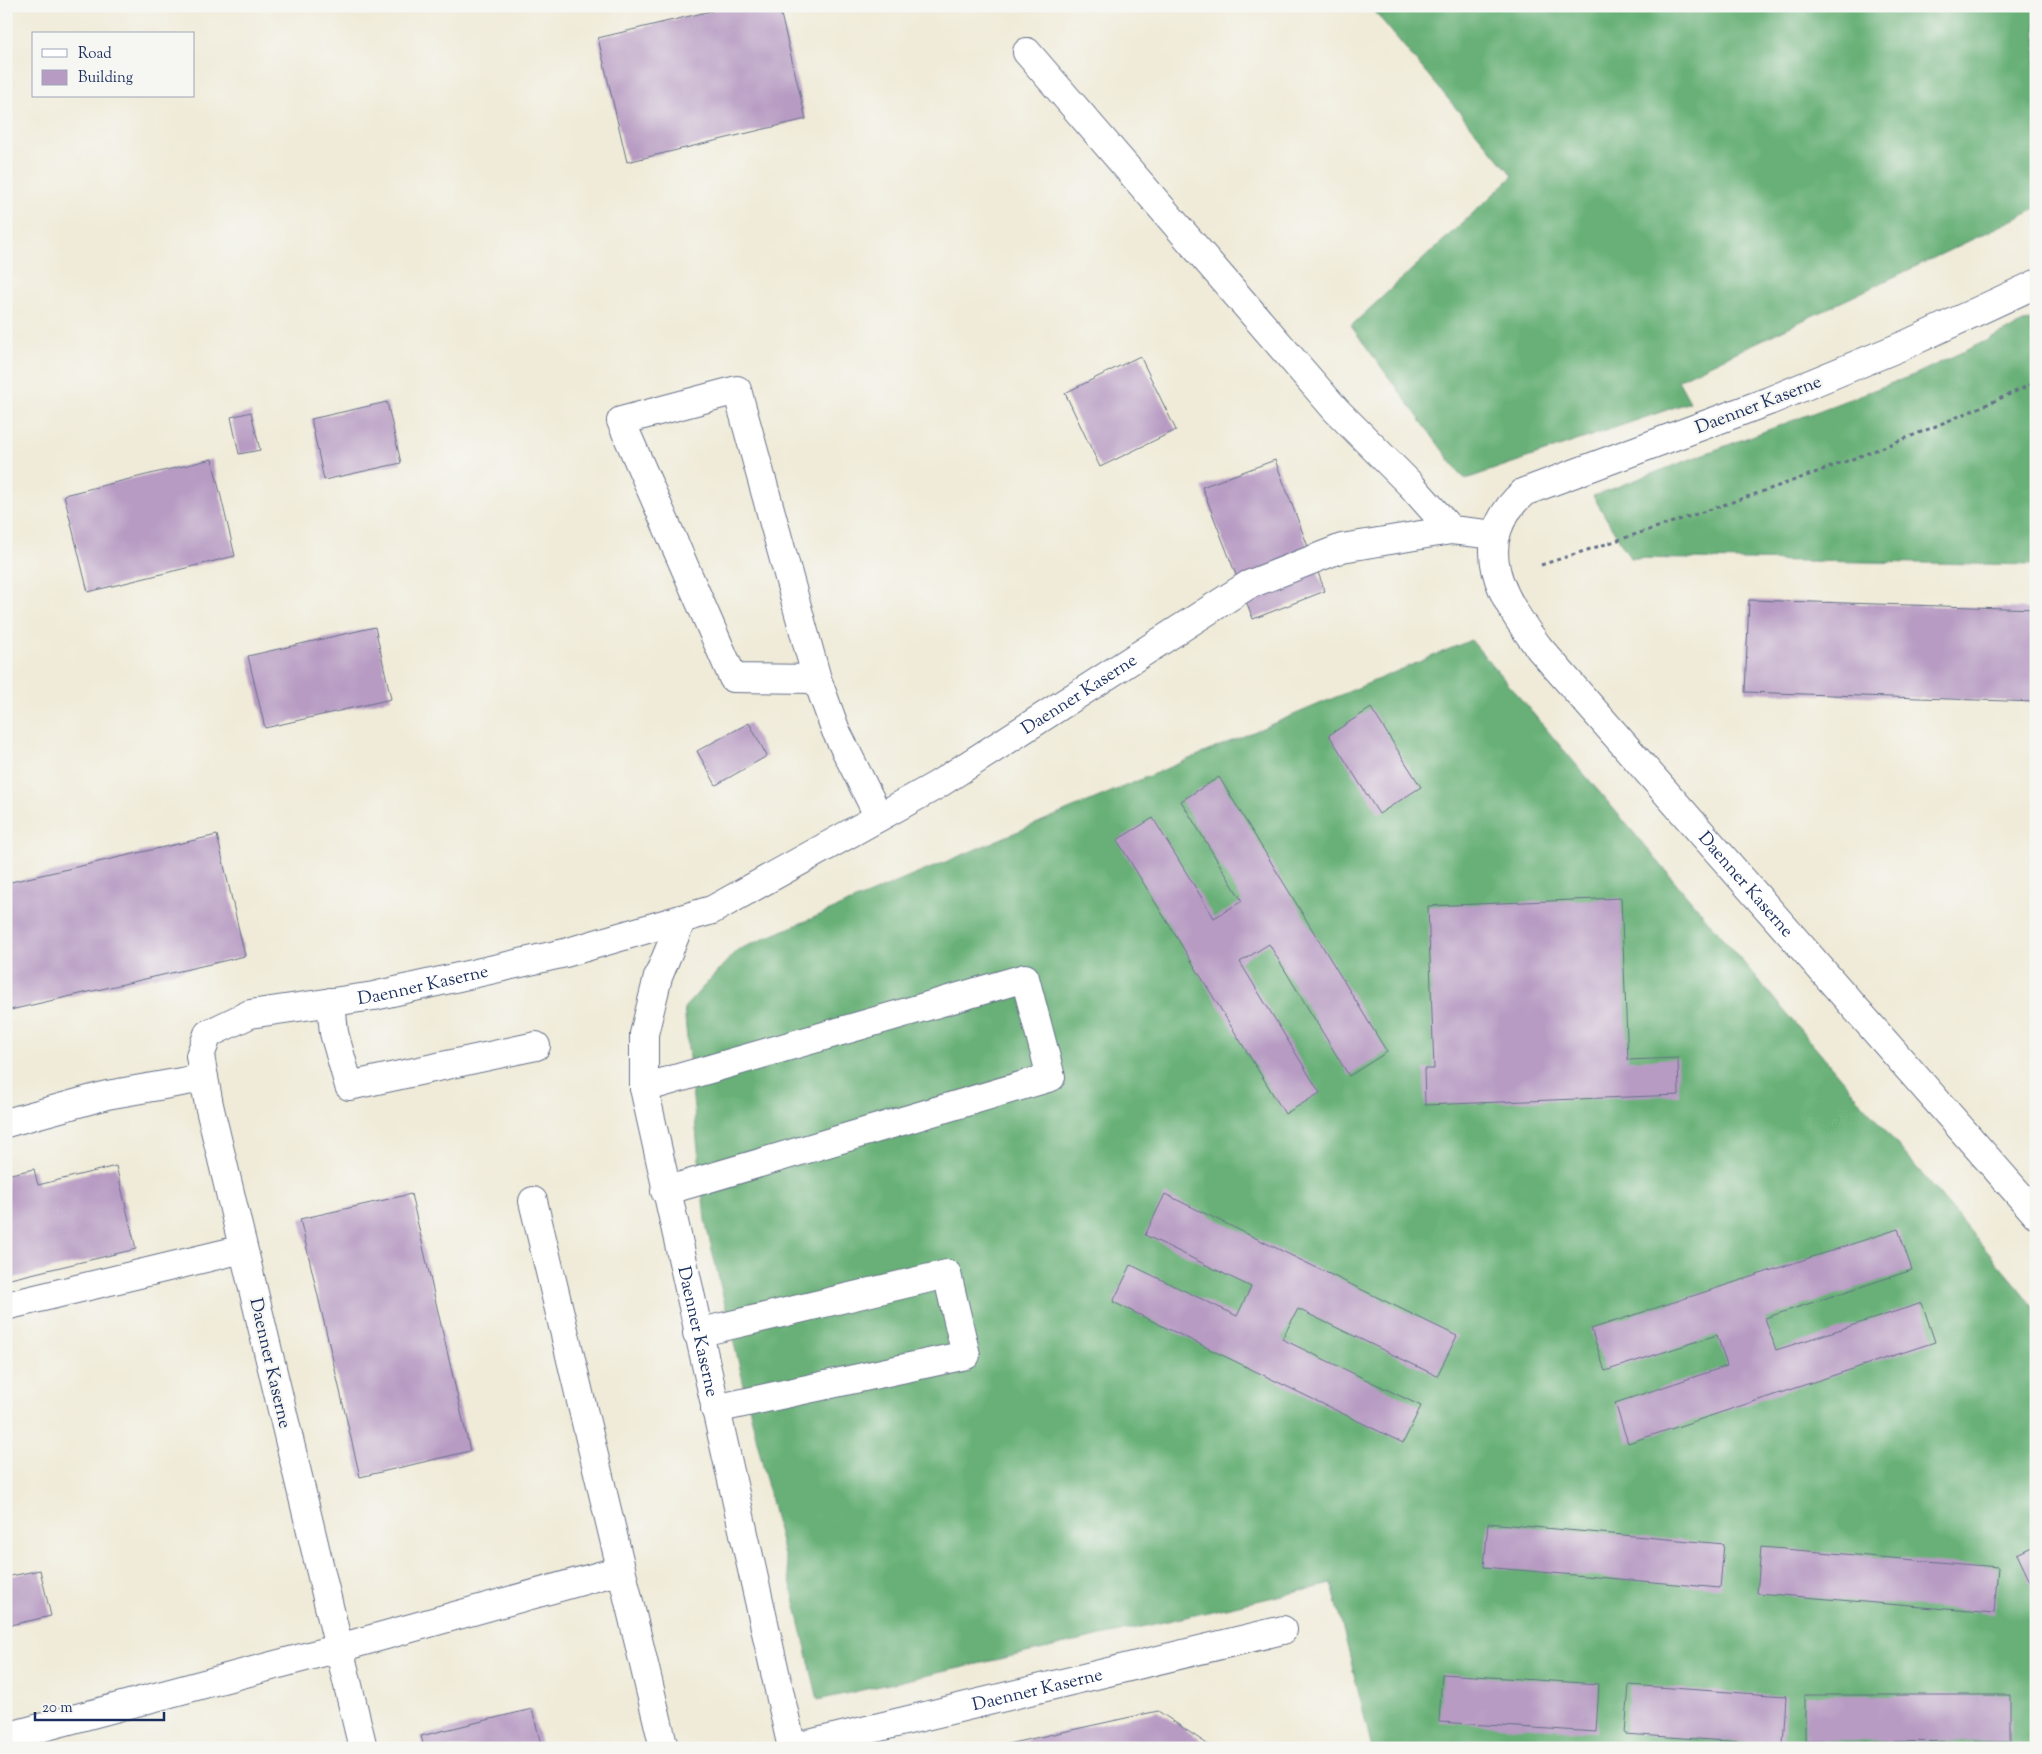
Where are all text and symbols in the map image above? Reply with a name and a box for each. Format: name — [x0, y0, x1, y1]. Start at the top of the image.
legend — [32, 32, 195, 98]
text: Road — [78, 44, 112, 65]
text: Building — [78, 68, 133, 89]
street label: Daenner Kaserne — [1692, 370, 1826, 442]
street label: Daenner Kaserne — [1017, 648, 1143, 742]
street label: Daenner Kaserne — [1691, 827, 1798, 944]
street label: Daenner Kaserne — [356, 960, 491, 1013]
street label: Daenner Kaserne — [669, 1264, 724, 1400]
street label: Daenner Kaserne — [241, 1296, 297, 1431]
street label: Daenner Kaserne — [970, 1663, 1105, 1719]
scale bar — [35, 1689, 164, 1721]
text: 20 m — [42, 1698, 73, 1719]

